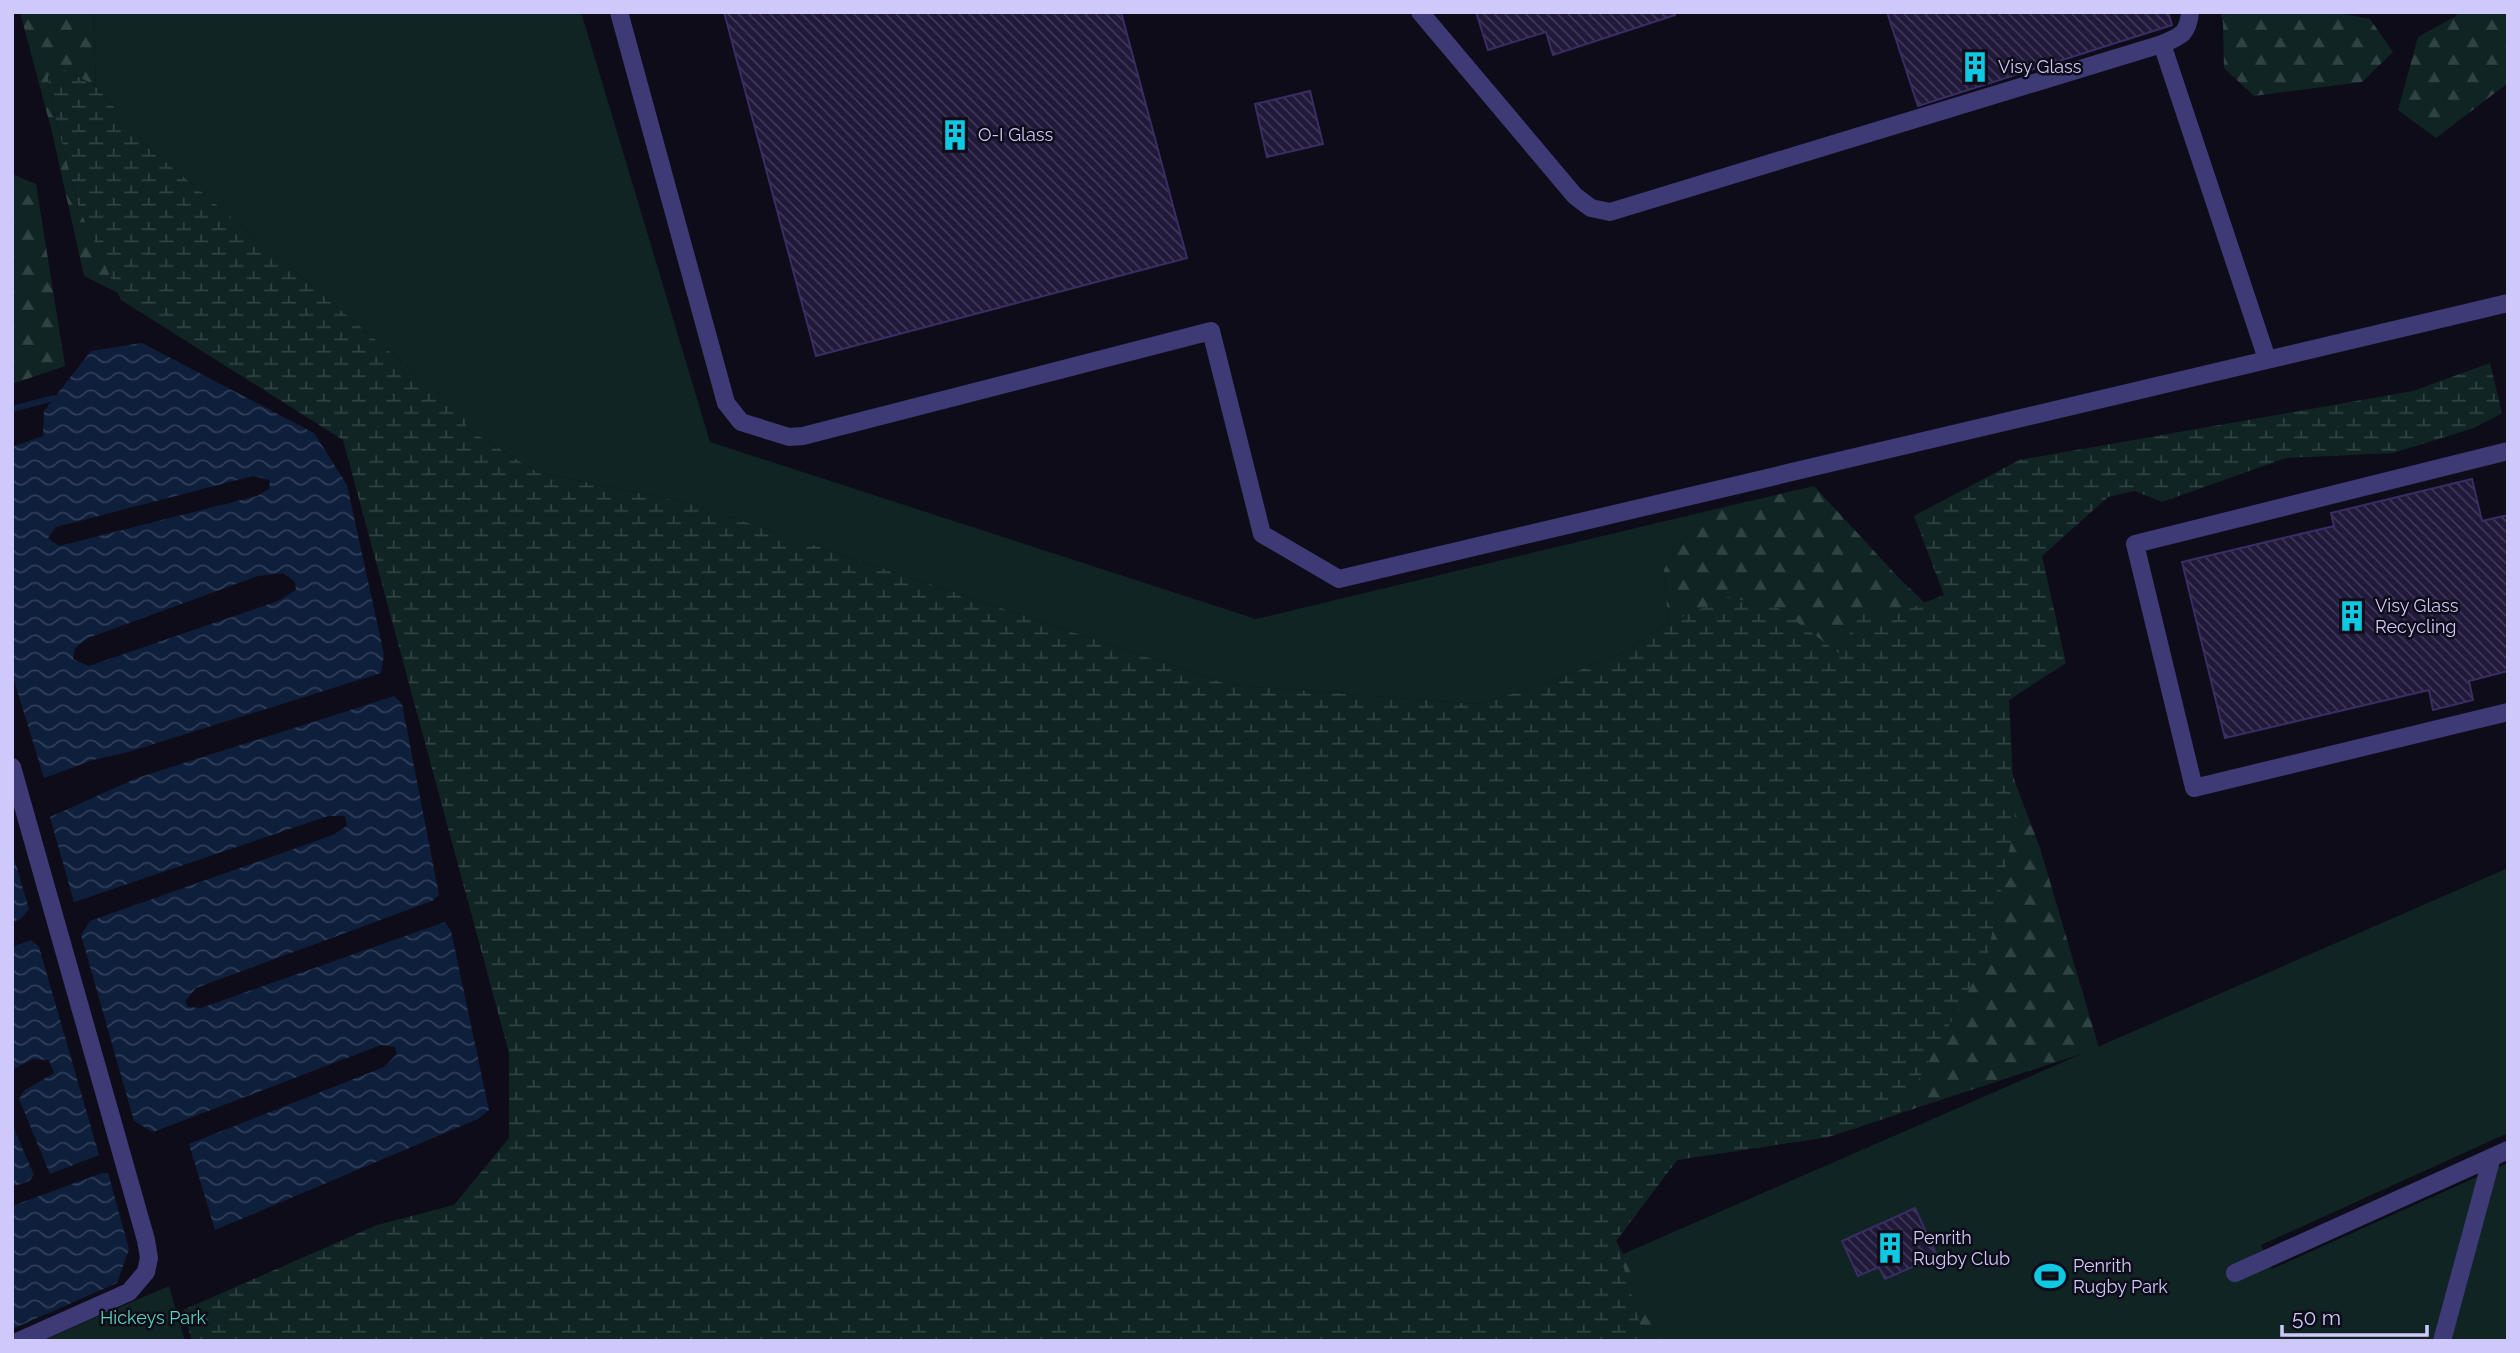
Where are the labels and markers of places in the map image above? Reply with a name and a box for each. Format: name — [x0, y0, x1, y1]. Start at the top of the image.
building icon: Visy Glass — [1958, 50, 1992, 84]
place label: Visy Glass — [1998, 56, 2082, 77]
building icon: O-I Glass — [938, 118, 972, 152]
place label: O-I Glass — [978, 124, 1053, 145]
place label: Visy Glass Recycling — [2375, 595, 2459, 637]
building icon: Visy Glass Recycling — [2335, 599, 2369, 633]
place label: Penrith Rugby Club — [1913, 1227, 2010, 1269]
building icon: Penrith Rugby Club — [1873, 1231, 1907, 1265]
place label: Penrith Rugby Park — [2073, 1255, 2168, 1297]
sports icon: Penrith Rugby Park — [2033, 1259, 2067, 1293]

